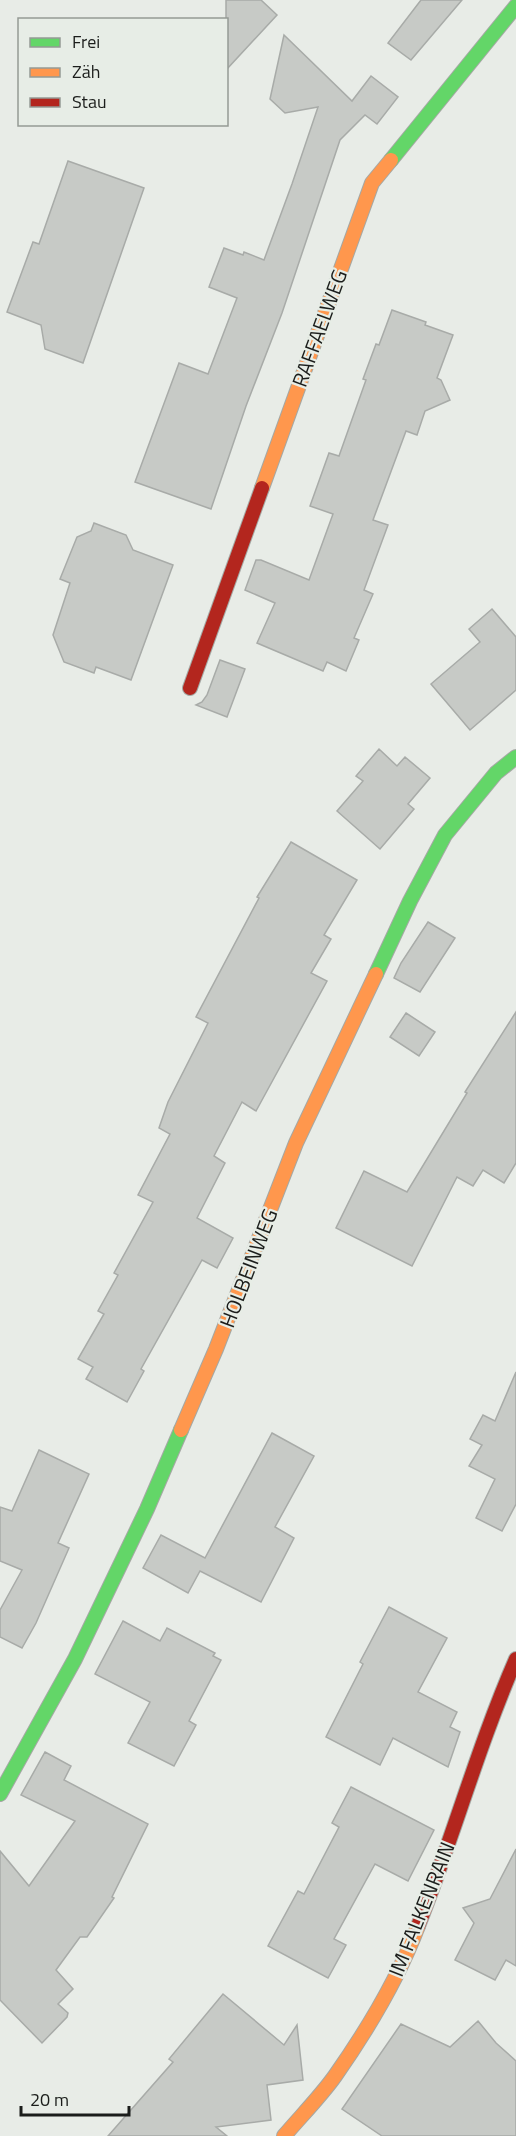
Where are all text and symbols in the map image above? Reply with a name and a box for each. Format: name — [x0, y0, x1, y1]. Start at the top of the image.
legend — [18, 18, 228, 126]
text: Frei — [72, 28, 100, 55]
text: Zäh — [72, 58, 100, 85]
text: Stau — [72, 88, 107, 115]
street label: RAFFAELWEG — [283, 265, 355, 391]
street label: HOLBEINWEG — [211, 1204, 285, 1332]
street label: IM FALKENRAIN — [379, 1837, 463, 1981]
scale bar — [21, 2079, 129, 2117]
text: 20 m — [30, 2086, 69, 2113]

